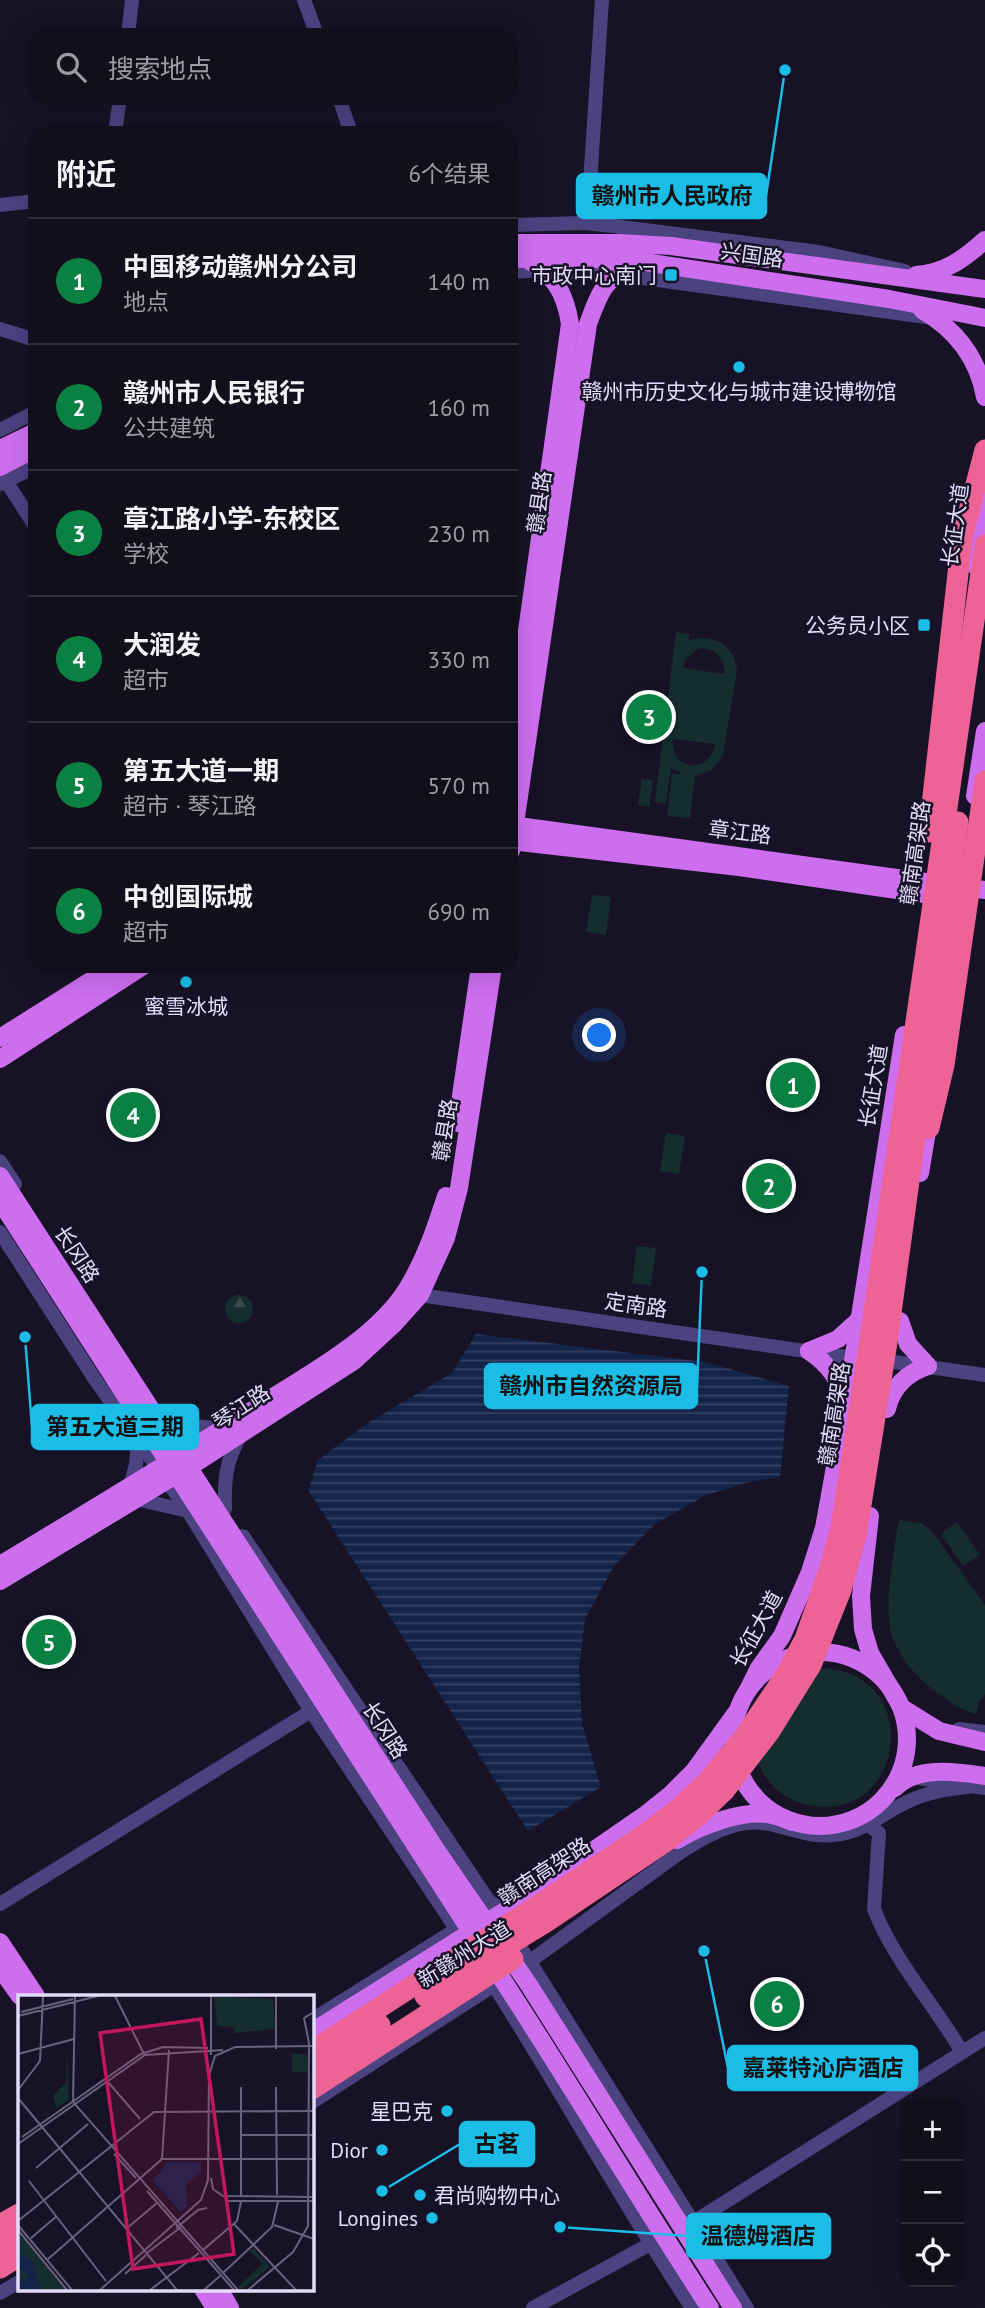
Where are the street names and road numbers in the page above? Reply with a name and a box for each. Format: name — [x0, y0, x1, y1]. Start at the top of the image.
street label: 兴国路 — [719, 237, 785, 273]
street label: 赣县路 — [521, 469, 557, 535]
street label: 长征大道 — [936, 482, 974, 568]
street label: 赣南高架路 — [894, 799, 936, 907]
street label: 章江路 — [707, 815, 773, 849]
street label: 长征大道 — [853, 1042, 893, 1130]
street label: 赣县路 — [427, 1097, 463, 1163]
street label: 长冈路 — [49, 1220, 105, 1288]
street label: 定南路 — [603, 1287, 669, 1323]
street label: 赣南高架路 — [812, 1360, 856, 1468]
street label: 琴江路 — [207, 1379, 275, 1435]
street label: 长征大道 — [724, 1586, 788, 1672]
street label: 长冈路 — [357, 1696, 413, 1764]
street label: 赣南高架路 — [493, 1831, 595, 1911]
street label: 新赣州大道 — [412, 1915, 516, 1993]

